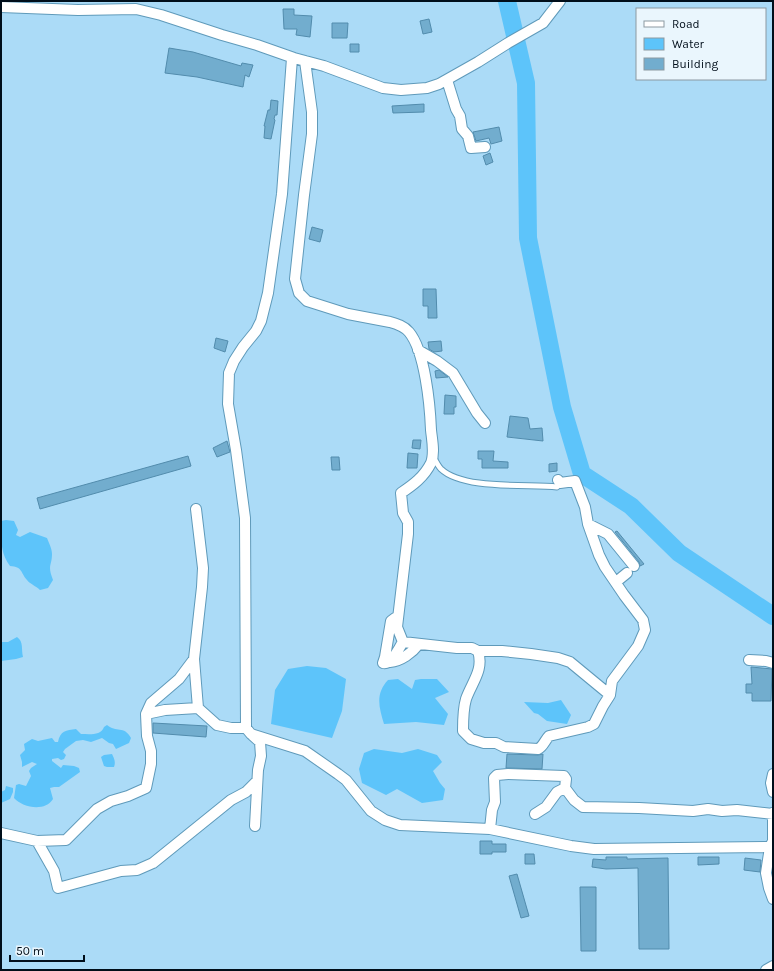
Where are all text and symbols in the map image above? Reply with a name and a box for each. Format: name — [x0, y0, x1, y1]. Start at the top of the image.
legend — [636, 8, 766, 80]
text: Road — [672, 17, 700, 31]
text: Water — [672, 37, 705, 51]
text: Building — [672, 57, 719, 71]
scale bar — [10, 937, 84, 963]
text: 50 m — [16, 944, 44, 958]

